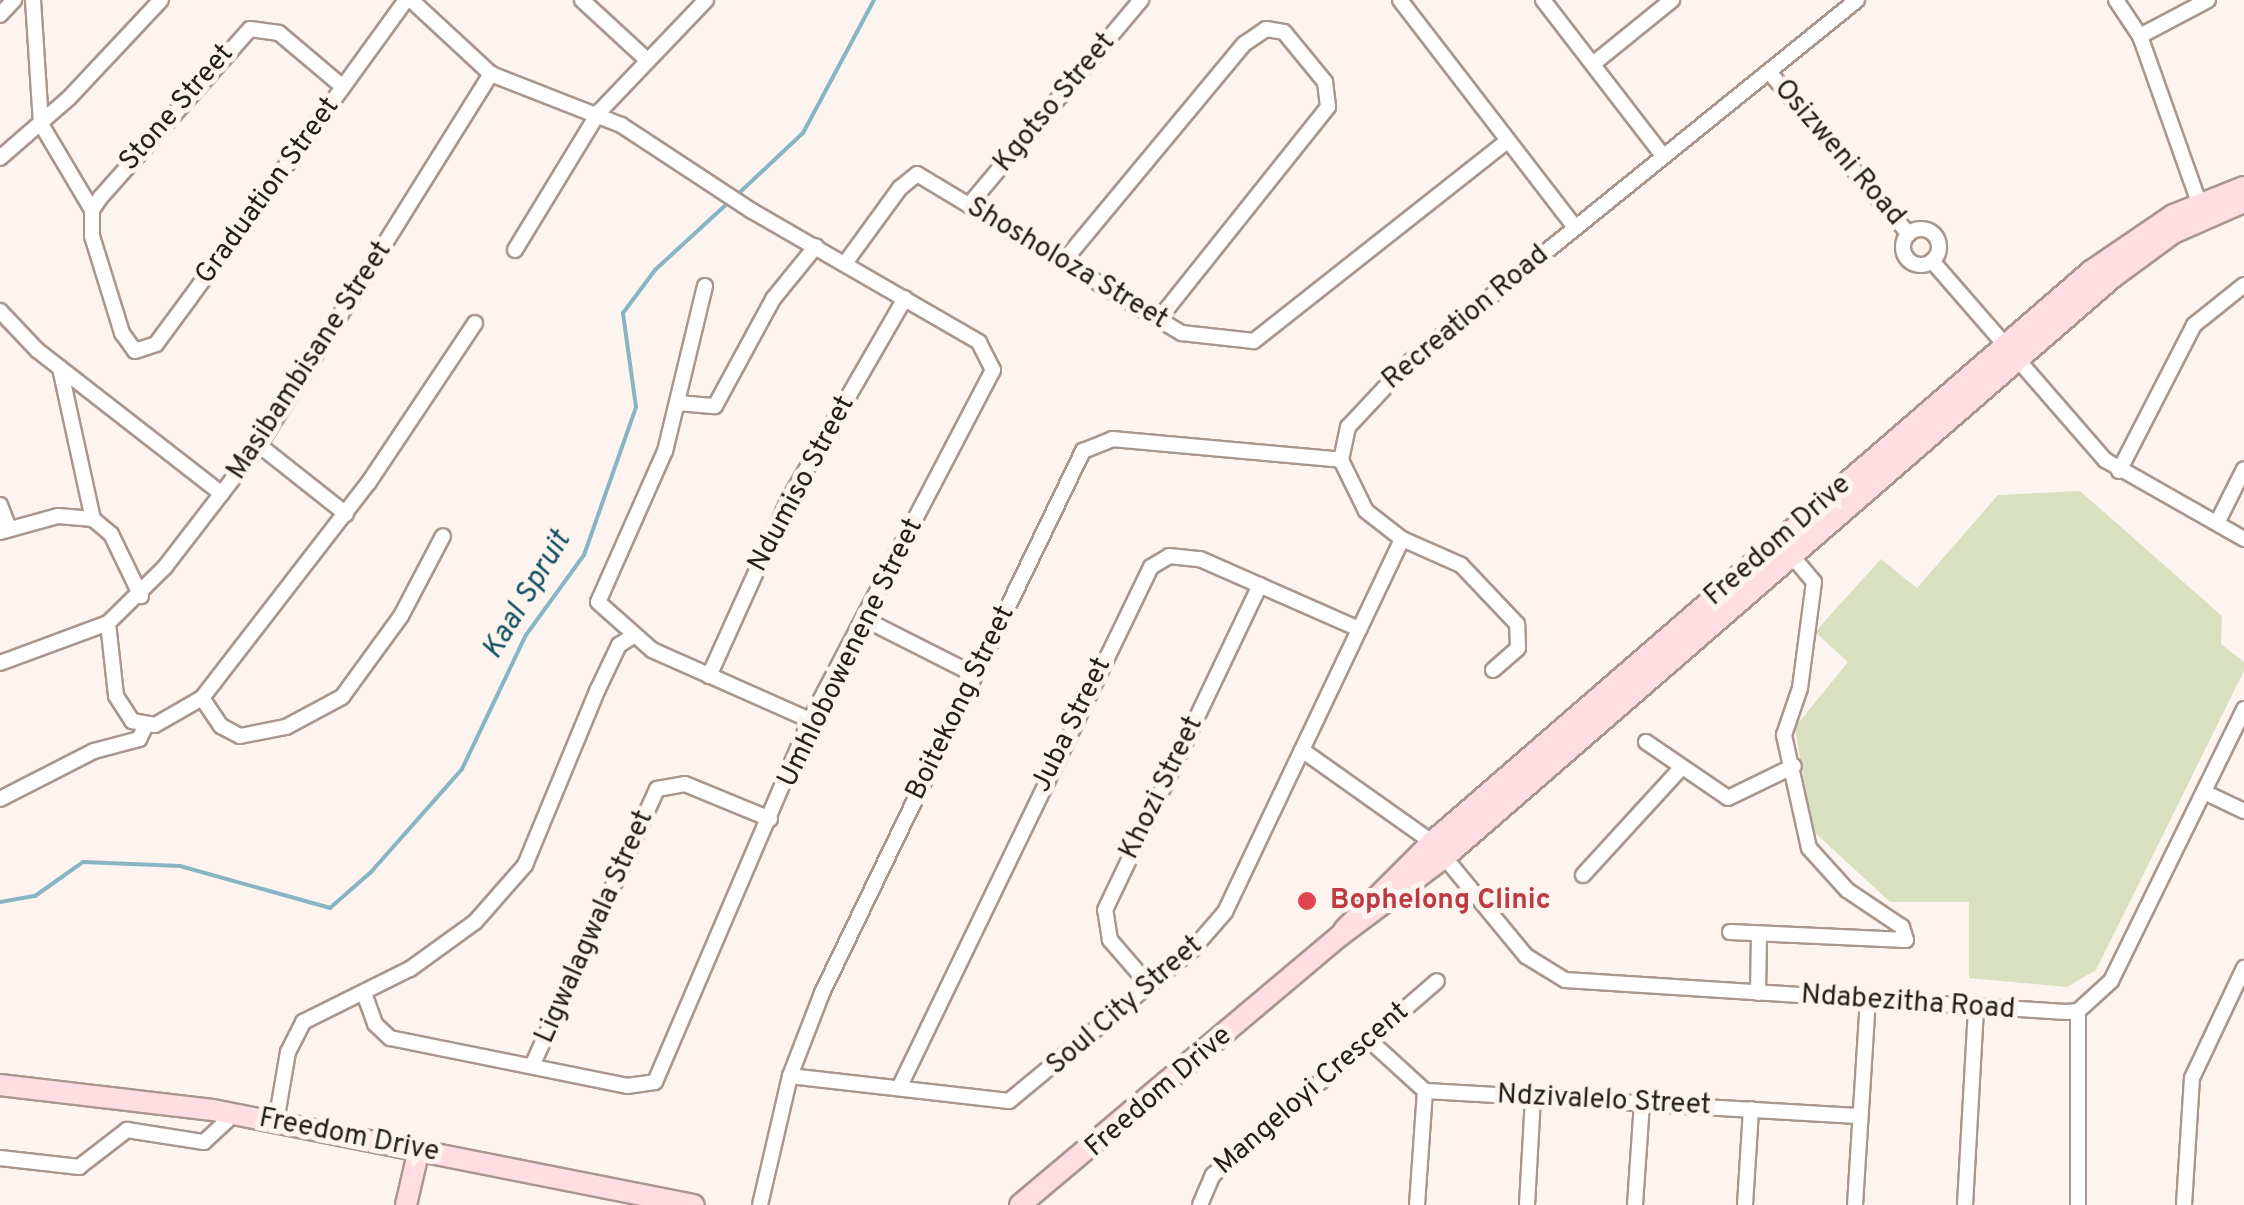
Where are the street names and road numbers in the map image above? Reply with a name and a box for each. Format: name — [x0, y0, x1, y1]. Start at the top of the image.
street label: Kgotso Street — [987, 27, 1123, 179]
street label: Stone Street — [113, 38, 241, 178]
street label: Osizweni Road — [1766, 73, 1912, 233]
street label: Graduation Street — [189, 91, 347, 291]
street label: Shosholoza Street — [960, 191, 1174, 337]
street label: Masibambisane Street — [220, 236, 400, 486]
street label: Recreation Road — [1376, 239, 1556, 397]
street label: Ndumiso Street — [742, 390, 862, 578]
street label: Freedom Drive — [1698, 468, 1858, 614]
street label: Umhlobowenene Street — [771, 513, 931, 793]
street label: Boitekong Street — [899, 600, 1023, 806]
street label: Juba Street — [1025, 652, 1119, 798]
street label: Khozi Street — [1113, 711, 1211, 865]
street label: Ligwalagwala Street — [529, 805, 661, 1049]
street label: Soul City Street — [1040, 929, 1210, 1083]
street label: Ndabezitha Road — [1800, 979, 2016, 1027]
street label: Mangeloyi Crescent — [1208, 995, 1416, 1183]
street label: Freedom Drive — [1079, 1019, 1239, 1165]
street label: Ndzivalelo Street — [1496, 1079, 1712, 1123]
street label: Freedom Drive — [256, 1102, 442, 1170]

